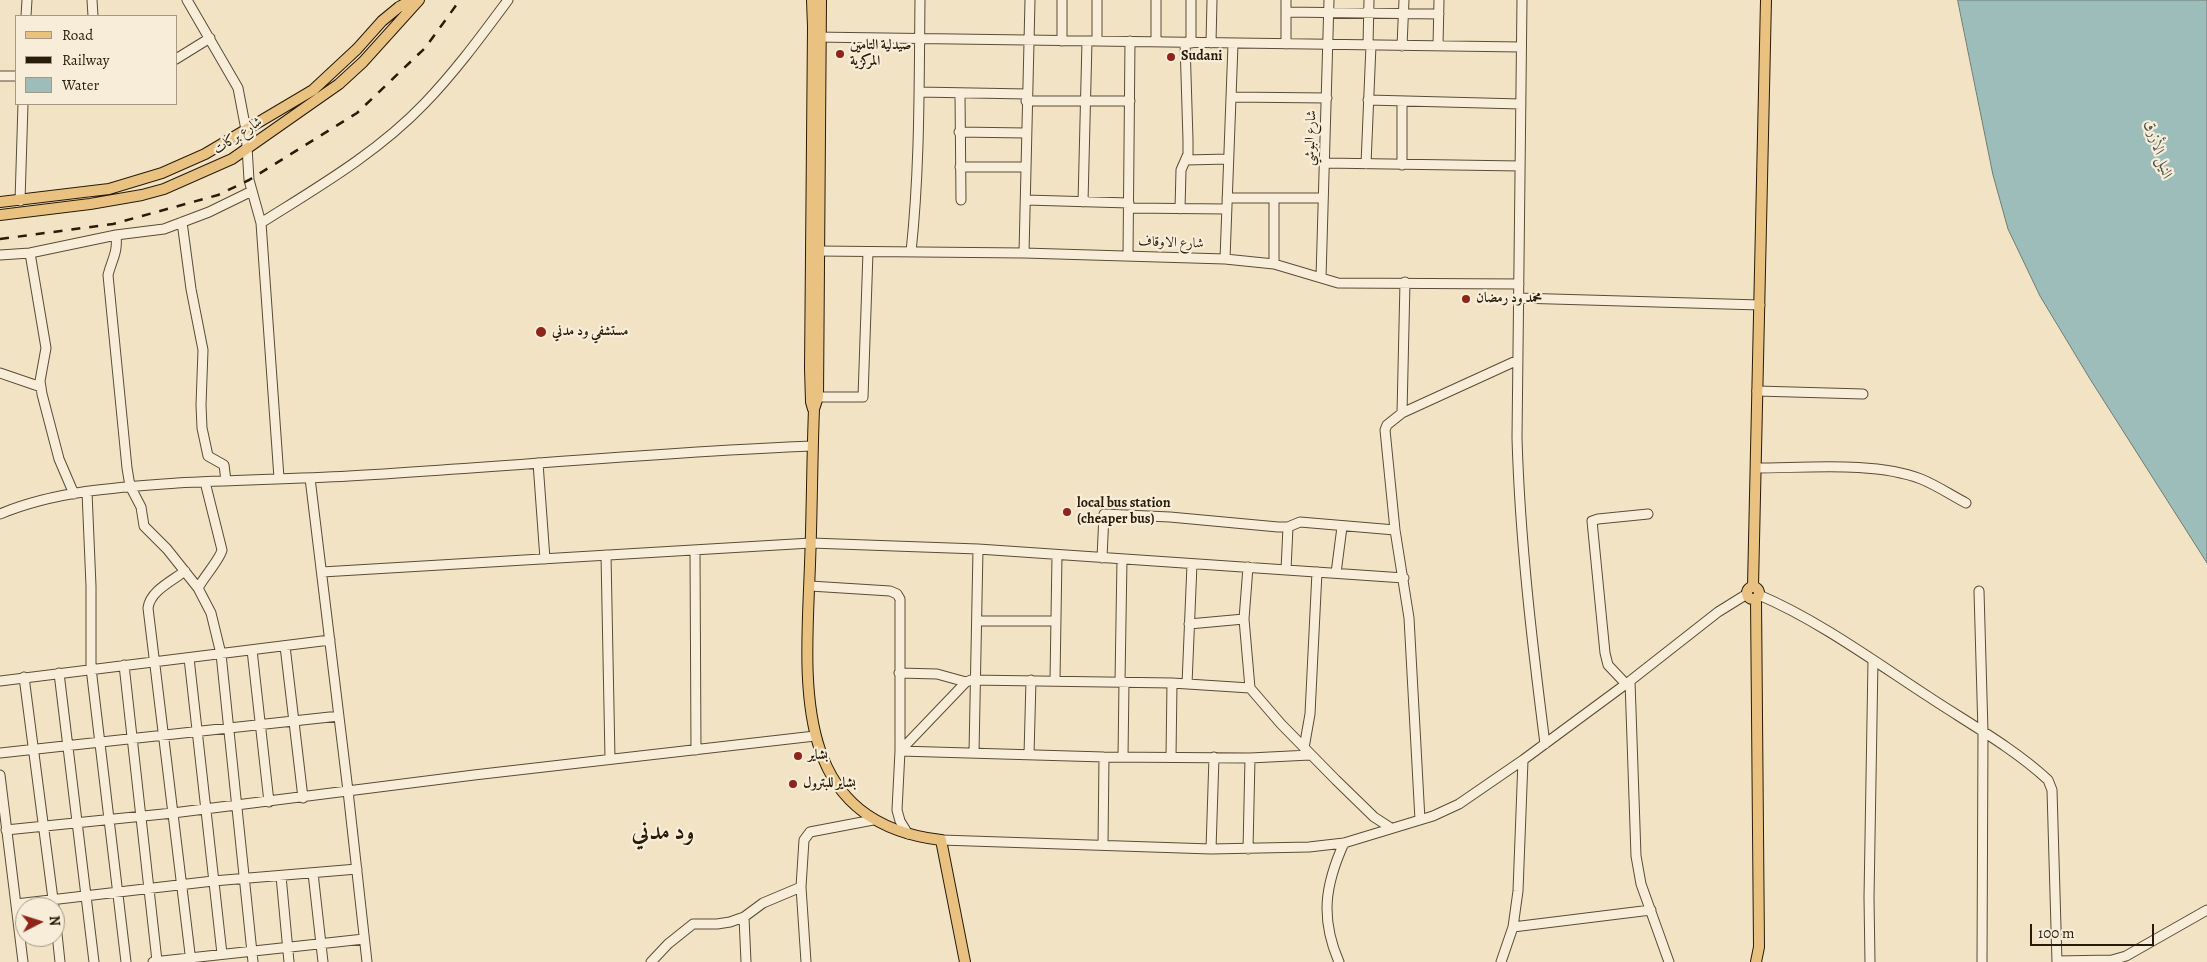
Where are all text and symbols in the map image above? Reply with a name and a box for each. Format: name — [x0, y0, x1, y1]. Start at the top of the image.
legend — [15, 15, 178, 105]
text: Road — [62, 25, 93, 45]
place label: صيدلية التامين المركزية — [850, 38, 912, 70]
marker: صيدلية التامين المركزية — [834, 48, 846, 60]
place label: Sudani — [1181, 49, 1222, 65]
text: Railway — [62, 50, 109, 70]
marker: Sudani — [1165, 51, 1177, 63]
text: Water — [62, 75, 99, 95]
street label: شارع البوشي — [1302, 110, 1320, 166]
street label: شارع بركات — [210, 114, 266, 158]
water label: النيل الأزرق — [2140, 118, 2176, 182]
street label: شارع الاوقاف — [1138, 233, 1204, 253]
place label: محمد ود رمضان — [1476, 291, 1542, 307]
marker: محمد ود رمضان — [1460, 293, 1472, 305]
place label: مستشفي ود مدني — [552, 324, 628, 340]
marker: مستشفي ود مدني — [534, 325, 548, 339]
place label: local bus station (cheaper bus) — [1077, 496, 1171, 528]
marker: local bus station (cheaper bus) — [1061, 506, 1073, 518]
place label: بشاير — [808, 748, 828, 764]
marker: بشاير — [792, 750, 804, 762]
place label: بشاير للبترول — [803, 776, 856, 792]
marker: بشاير للبترول — [787, 778, 799, 790]
district label: ود مدني — [632, 819, 694, 847]
north arrow — [15, 897, 65, 947]
scale bar — [2032, 914, 2156, 946]
text: N — [45, 915, 64, 927]
text: 100 m — [2038, 923, 2075, 943]

